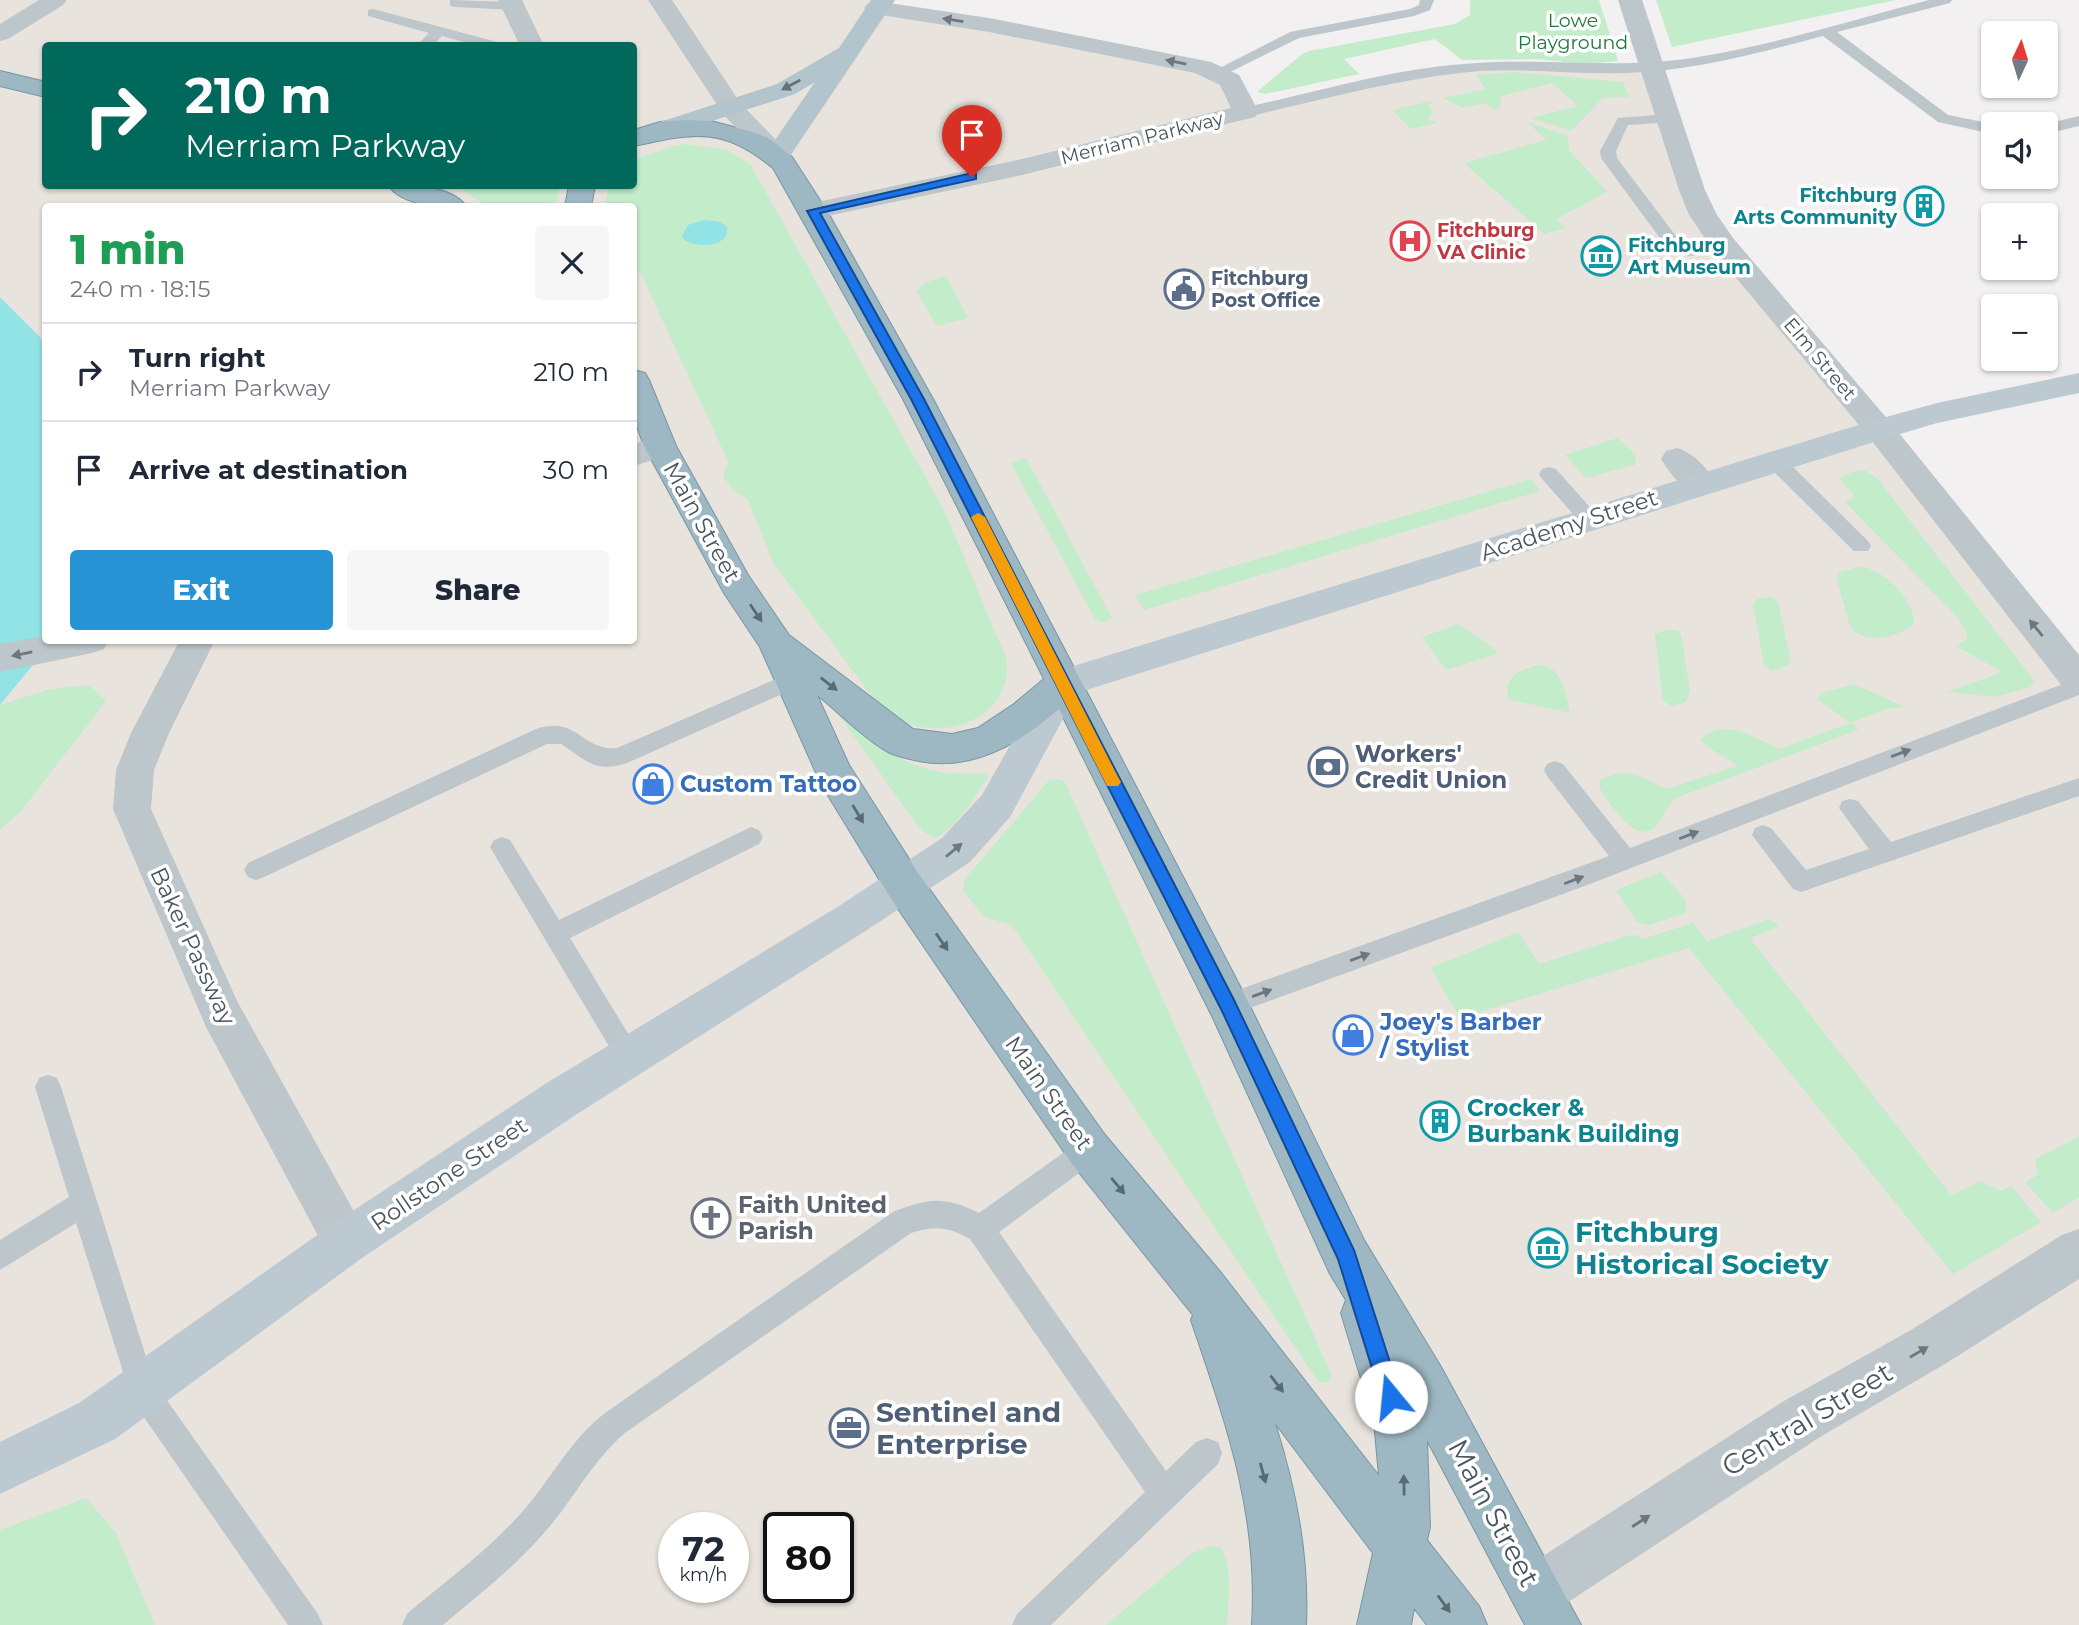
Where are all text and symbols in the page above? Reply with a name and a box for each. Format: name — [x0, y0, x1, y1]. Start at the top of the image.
park label: Lowe Playground — [1518, 9, 1628, 54]
one-way arrow — [942, 14, 964, 25]
north arrow — [1981, 21, 2058, 98]
map controls — [1981, 21, 2058, 371]
one-way arrow — [1165, 57, 1187, 68]
text: 210 m — [185, 66, 332, 125]
icon: right — [70, 70, 161, 161]
one-way arrow — [781, 79, 801, 91]
pin — [942, 105, 1002, 177]
street label: Merriam Parkway — [1058, 107, 1226, 169]
button: sound — [1981, 112, 2058, 189]
icon: arrive — [953, 116, 991, 154]
text: Merriam Parkway — [185, 126, 465, 165]
place label: Fitchburg Arts Community — [1732, 184, 1898, 229]
building icon: Fitchburg Arts Community — [1903, 185, 1945, 227]
button: + — [1981, 203, 2058, 280]
place label: Fitchburg VA Clinic — [1436, 219, 1535, 264]
hospital icon: Fitchburg VA Clinic — [1389, 220, 1431, 262]
text: 1 min — [70, 223, 186, 275]
button: close — [535, 226, 609, 300]
place label: Fitchburg Art Museum — [1627, 234, 1751, 279]
museum icon: Fitchburg Art Museum — [1580, 235, 1622, 277]
place label: Fitchburg Post Office — [1211, 267, 1320, 312]
public building icon: Fitchburg Post Office — [1163, 268, 1205, 310]
text: 240 m · 18:15 — [70, 275, 210, 303]
button: − — [1981, 294, 2058, 371]
street label: Elm Street — [1779, 313, 1861, 405]
text: Turn right — [129, 342, 265, 374]
icon: right — [70, 353, 108, 391]
text: 210 m — [533, 356, 609, 388]
text: Merriam Parkway — [129, 374, 330, 402]
icon: arrive — [70, 451, 108, 489]
text: Arrive at destination — [129, 454, 408, 486]
text: 30 m — [543, 454, 609, 486]
street label: Main Street — [658, 457, 746, 587]
street label: Academy Street — [1477, 483, 1661, 567]
button: Exit — [70, 550, 333, 630]
button: Share — [347, 550, 609, 630]
one-way arrow — [749, 603, 762, 623]
one-way arrow — [2029, 619, 2044, 637]
one-way arrow — [11, 648, 33, 659]
one-way arrow — [820, 677, 838, 691]
place label: Workers' Credit Union — [1355, 740, 1507, 794]
bank icon: Workers' Credit Union — [1307, 746, 1349, 788]
one-way arrow — [1890, 747, 1911, 758]
shop icon: Custom Tattoo — [632, 763, 674, 805]
place label: Custom Tattoo — [680, 770, 857, 798]
one-way arrow — [852, 804, 864, 824]
one-way arrow — [1678, 829, 1699, 840]
one-way arrow — [945, 843, 962, 858]
street label: Baker Passway — [144, 863, 242, 1030]
one-way arrow — [1564, 874, 1585, 885]
one-way arrow — [935, 933, 949, 951]
one-way arrow — [1350, 952, 1371, 963]
one-way arrow — [1252, 987, 1273, 998]
place label: Joey's Barber / Stylist — [1379, 1008, 1542, 1062]
shop icon: Joey's Barber / Stylist — [1332, 1014, 1374, 1056]
street label: Main Street — [999, 1031, 1099, 1155]
place label: Crocker & Burbank Building — [1467, 1094, 1680, 1148]
building icon: Crocker & Burbank Building — [1419, 1100, 1461, 1142]
street label: Rollstone Street — [365, 1111, 533, 1237]
one-way arrow — [1110, 1177, 1125, 1194]
place label: Faith United Parish — [738, 1191, 887, 1245]
church icon: Faith United Parish — [690, 1197, 732, 1239]
place label: Fitchburg Historical Society — [1575, 1215, 1829, 1281]
museum icon: Fitchburg Historical Society — [1527, 1227, 1569, 1269]
one-way arrow — [1910, 1346, 1929, 1358]
street label: Central Street — [1716, 1355, 1898, 1483]
position arrow — [1354, 1360, 1428, 1434]
one-way arrow — [1270, 1375, 1284, 1393]
place label: Sentinel and Enterprise — [876, 1395, 1061, 1461]
office icon: Sentinel and Enterprise — [828, 1407, 870, 1449]
street label: Main Street — [1441, 1434, 1547, 1592]
one-way arrow — [1259, 1463, 1269, 1484]
one-way arrow — [1398, 1474, 1410, 1496]
speed limit sign: 80 — [763, 1512, 854, 1603]
one-way arrow — [1632, 1514, 1650, 1528]
text: 72 — [682, 1527, 725, 1570]
text: km/h — [679, 1564, 728, 1586]
one-way arrow — [1437, 1595, 1451, 1613]

